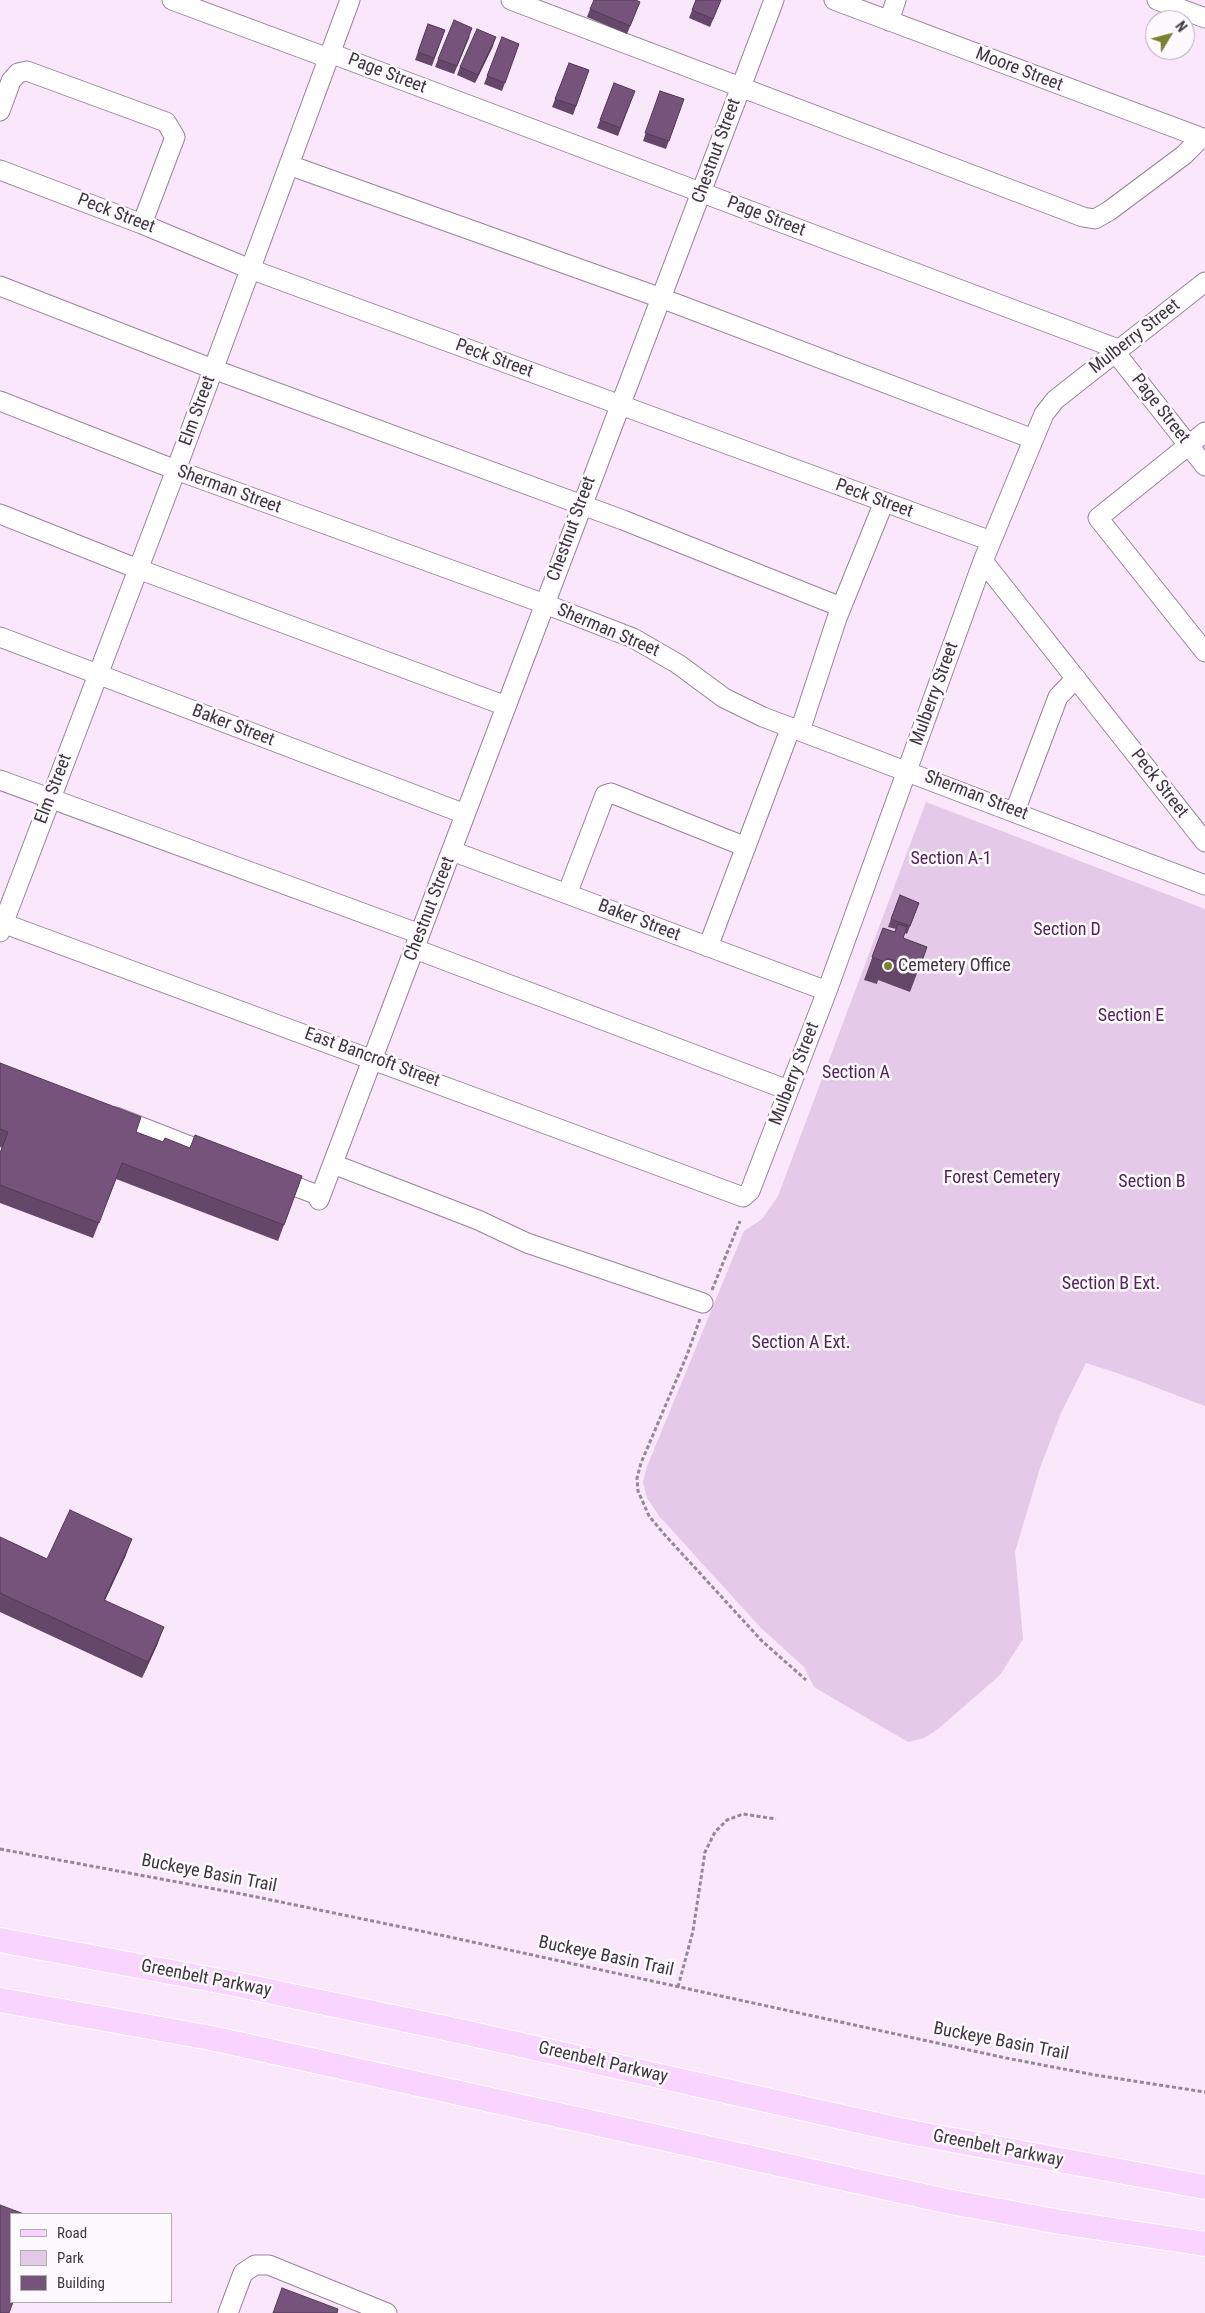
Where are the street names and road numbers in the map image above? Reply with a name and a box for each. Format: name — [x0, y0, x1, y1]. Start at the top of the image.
street label: Moore Street — [972, 43, 1066, 97]
street label: Page Street — [345, 49, 429, 99]
street label: Chestnut Street — [688, 96, 746, 206]
street label: Peck Street — [74, 189, 158, 239]
street label: Page Street — [724, 192, 808, 242]
street label: Mulberry Street — [1086, 295, 1184, 379]
street label: Peck Street — [452, 335, 536, 383]
street label: Page Street — [1126, 370, 1194, 448]
street label: Elm Street — [175, 373, 221, 449]
street label: Sherman Street — [174, 461, 284, 519]
street label: Chestnut Street — [543, 474, 601, 584]
street label: Peck Street — [832, 475, 916, 523]
street label: Sherman Street — [554, 600, 662, 662]
street label: Mulberry Street — [906, 639, 964, 749]
street label: Baker Street — [189, 700, 277, 752]
street label: Peck Street — [1126, 745, 1192, 823]
street label: Elm Street — [31, 751, 77, 827]
street label: Sherman Street — [921, 766, 1031, 826]
street label: Chestnut Street — [400, 854, 460, 964]
street label: Baker Street — [595, 895, 683, 947]
street label: Mulberry Street — [765, 1019, 825, 1129]
street label: East Bancroft Street — [301, 1024, 443, 1092]
street label: Buckeye Basin Trail — [139, 1850, 279, 1898]
street label: Buckeye Basin Trail — [537, 1932, 675, 1982]
street label: Greenbelt Parkway — [139, 1956, 273, 2002]
street label: Buckeye Basin Trail — [931, 2018, 1071, 2066]
street label: Greenbelt Parkway — [536, 2038, 670, 2088]
street label: Greenbelt Parkway — [931, 2126, 1065, 2172]

